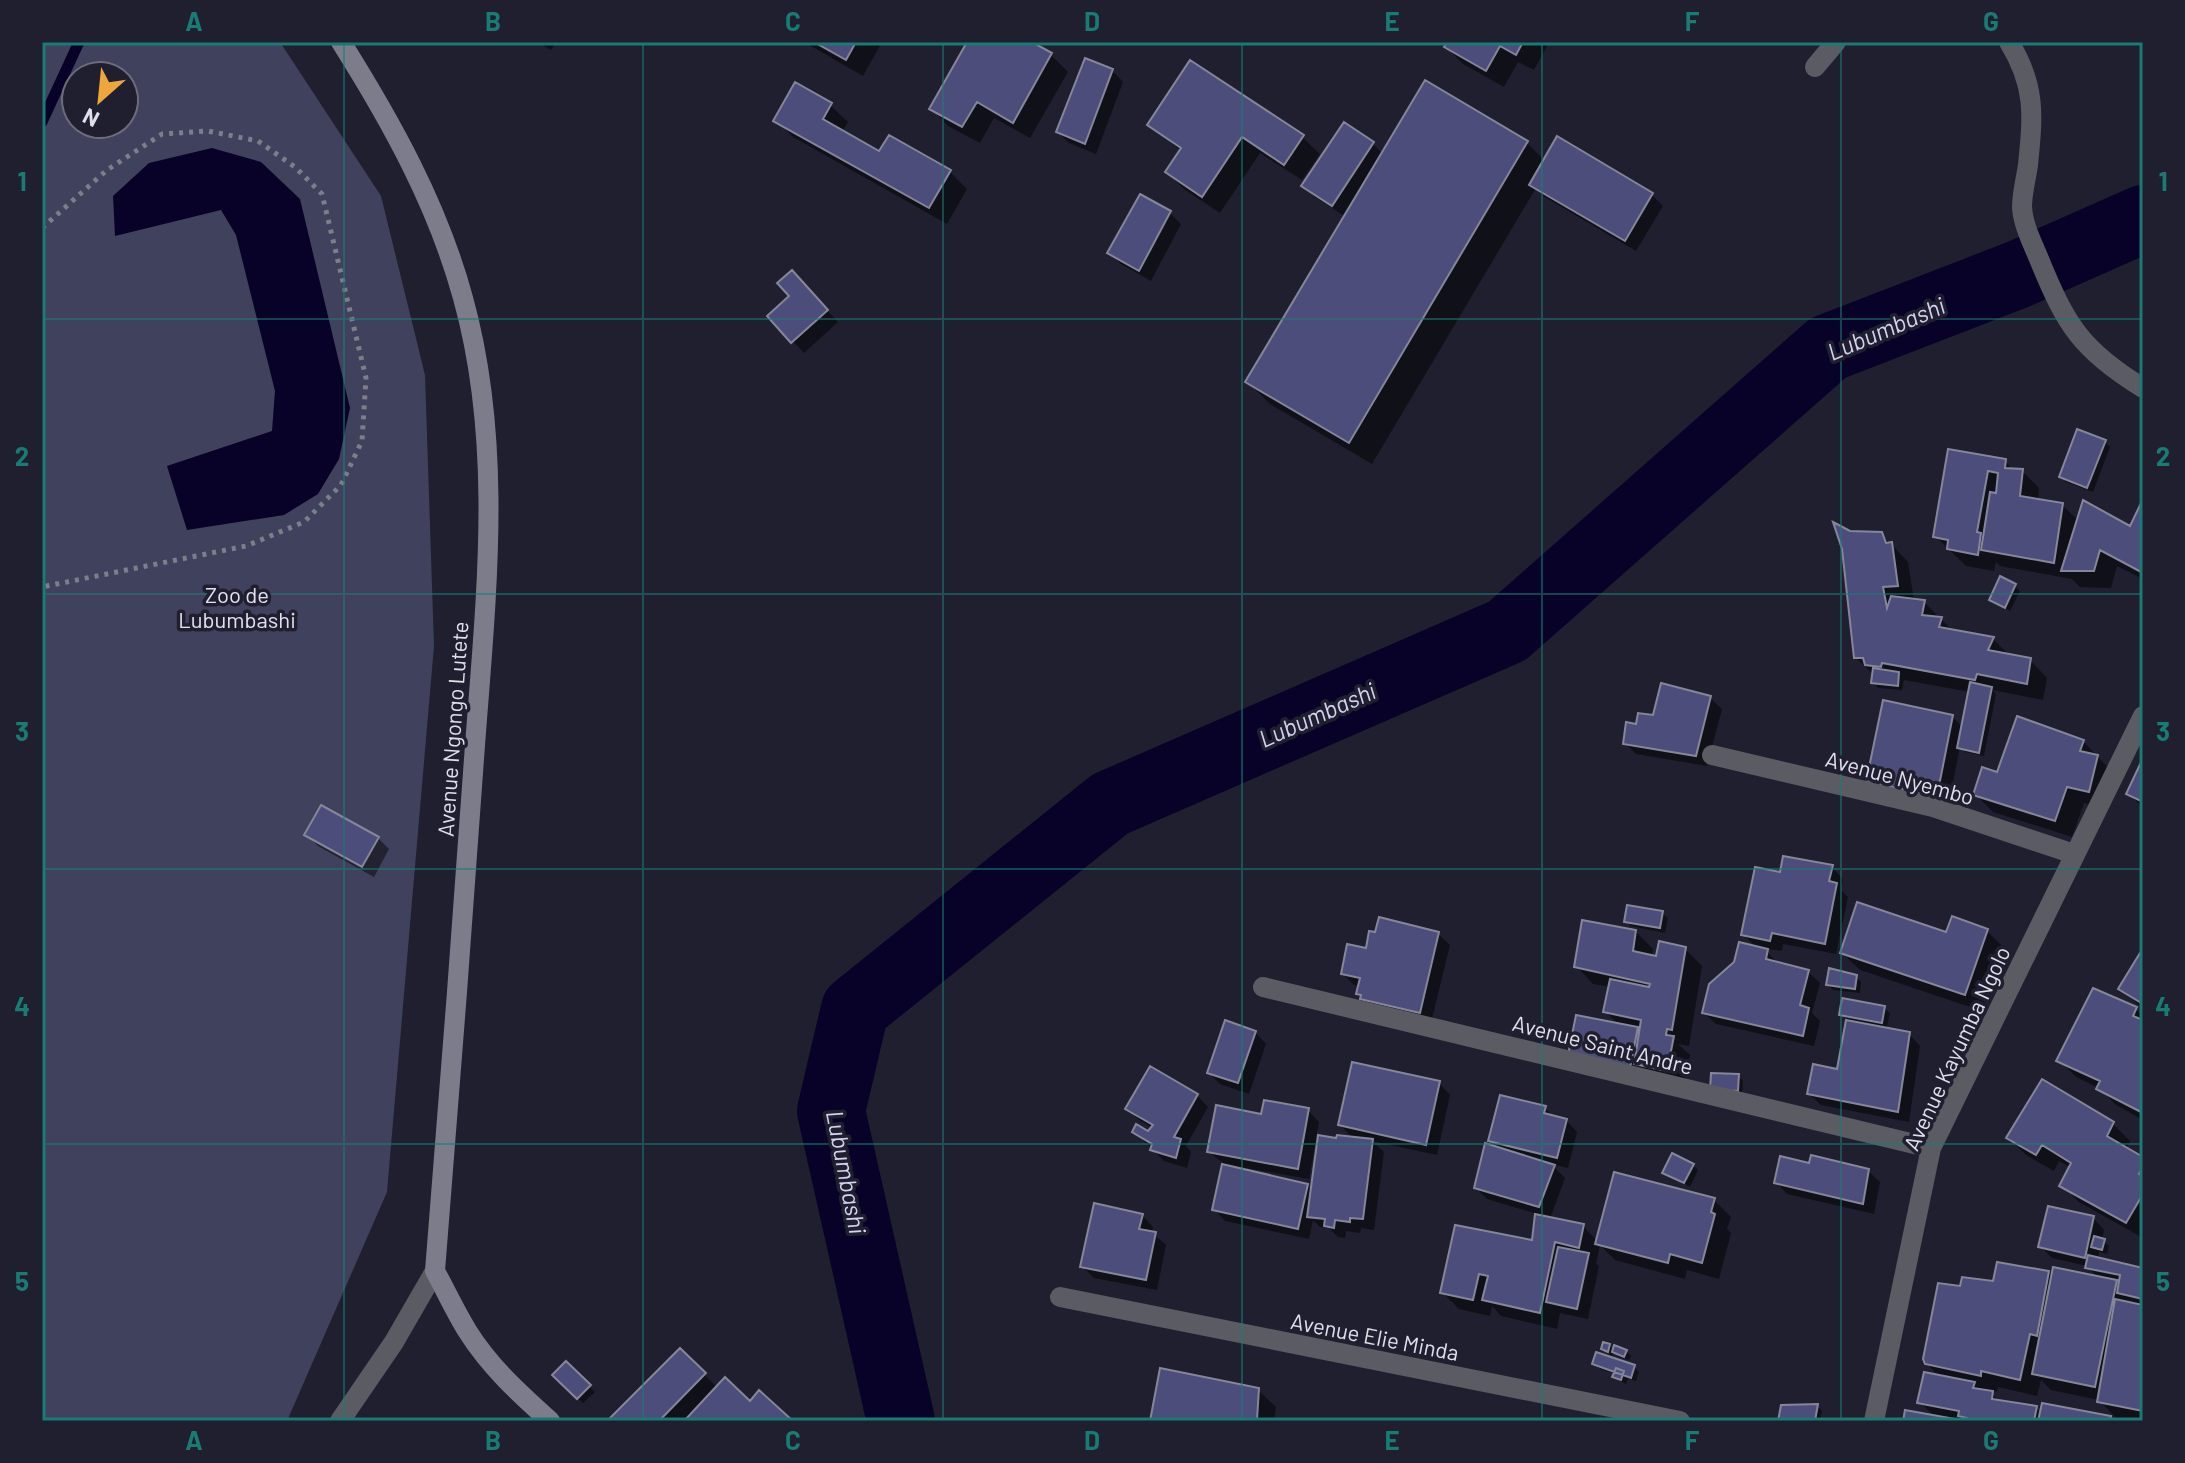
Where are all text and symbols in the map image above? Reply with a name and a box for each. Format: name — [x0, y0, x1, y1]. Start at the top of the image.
text: A — [185, 5, 203, 36]
text: B — [485, 5, 501, 36]
text: C — [785, 5, 801, 36]
text: D — [1084, 5, 1100, 36]
text: E — [1384, 5, 1400, 36]
text: F — [1685, 5, 1700, 36]
text: G — [1983, 5, 1999, 36]
north arrow — [60, 60, 140, 140]
text: N — [78, 104, 103, 134]
text: 1 — [17, 165, 27, 196]
text: 1 — [2158, 165, 2168, 196]
water label: Lubumbashi — [1823, 290, 1949, 366]
text: 2 — [15, 440, 29, 471]
text: 2 — [2156, 440, 2170, 471]
park label: Zoo de Lubumbashi — [178, 581, 296, 632]
street label: Avenue Ngongo Lutete — [432, 620, 472, 838]
water label: Lubumbashi — [1254, 675, 1380, 753]
text: 3 — [15, 715, 29, 746]
text: 3 — [2156, 715, 2170, 746]
street label: Avenue Nyembo — [1823, 745, 1977, 809]
street label: Avenue Kayumba Ngolo — [1897, 942, 2015, 1154]
text: 4 — [14, 990, 30, 1021]
text: 4 — [2155, 990, 2171, 1021]
street label: Avenue Saint Andre — [1510, 1009, 1696, 1079]
water label: Lubumbashi — [821, 1108, 873, 1236]
text: 5 — [15, 1265, 29, 1296]
text: 5 — [2156, 1265, 2170, 1296]
street label: Avenue Elie Minda — [1289, 1307, 1461, 1365]
text: A — [185, 1424, 203, 1455]
text: B — [485, 1424, 501, 1455]
text: C — [785, 1424, 801, 1455]
text: D — [1084, 1424, 1100, 1455]
text: E — [1384, 1424, 1400, 1455]
text: F — [1685, 1424, 1700, 1455]
text: G — [1983, 1424, 1999, 1455]

